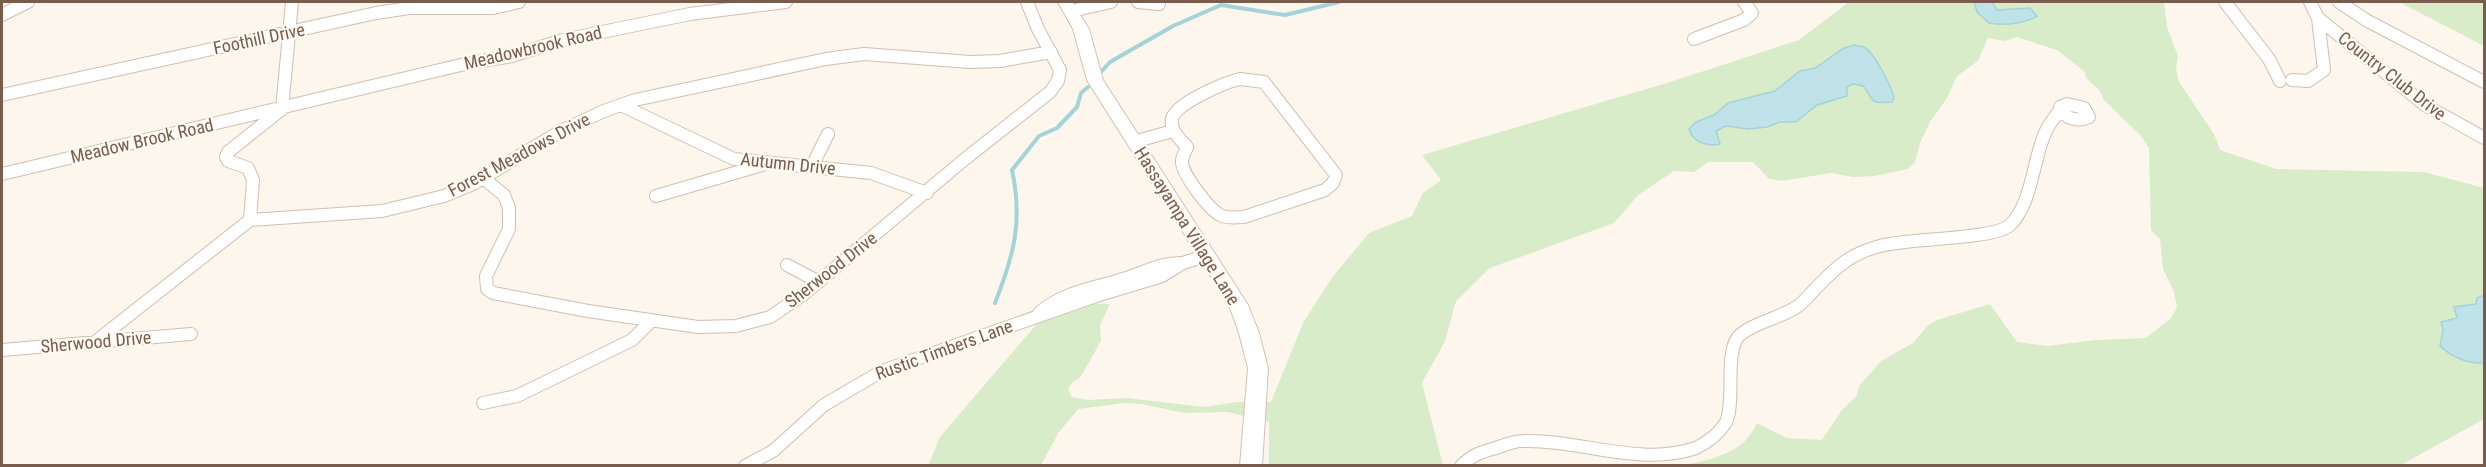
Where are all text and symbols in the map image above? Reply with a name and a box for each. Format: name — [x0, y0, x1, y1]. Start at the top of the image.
street label: Foothill Drive — [211, 19, 307, 58]
street label: Meadowbrook Road — [462, 21, 604, 74]
street label: Country Club Drive — [2334, 27, 2450, 124]
street label: Forest Meadows Drive — [444, 108, 593, 201]
street label: Meadow Brook Road — [68, 114, 215, 167]
street label: Hassayampa Village Lane — [1130, 143, 1245, 309]
street label: Autumn Drive — [740, 148, 837, 179]
street label: Sherwood Drive — [781, 227, 881, 312]
street label: Rustic Timbers Lane — [872, 315, 1015, 384]
street label: Sherwood Drive — [40, 326, 152, 357]

